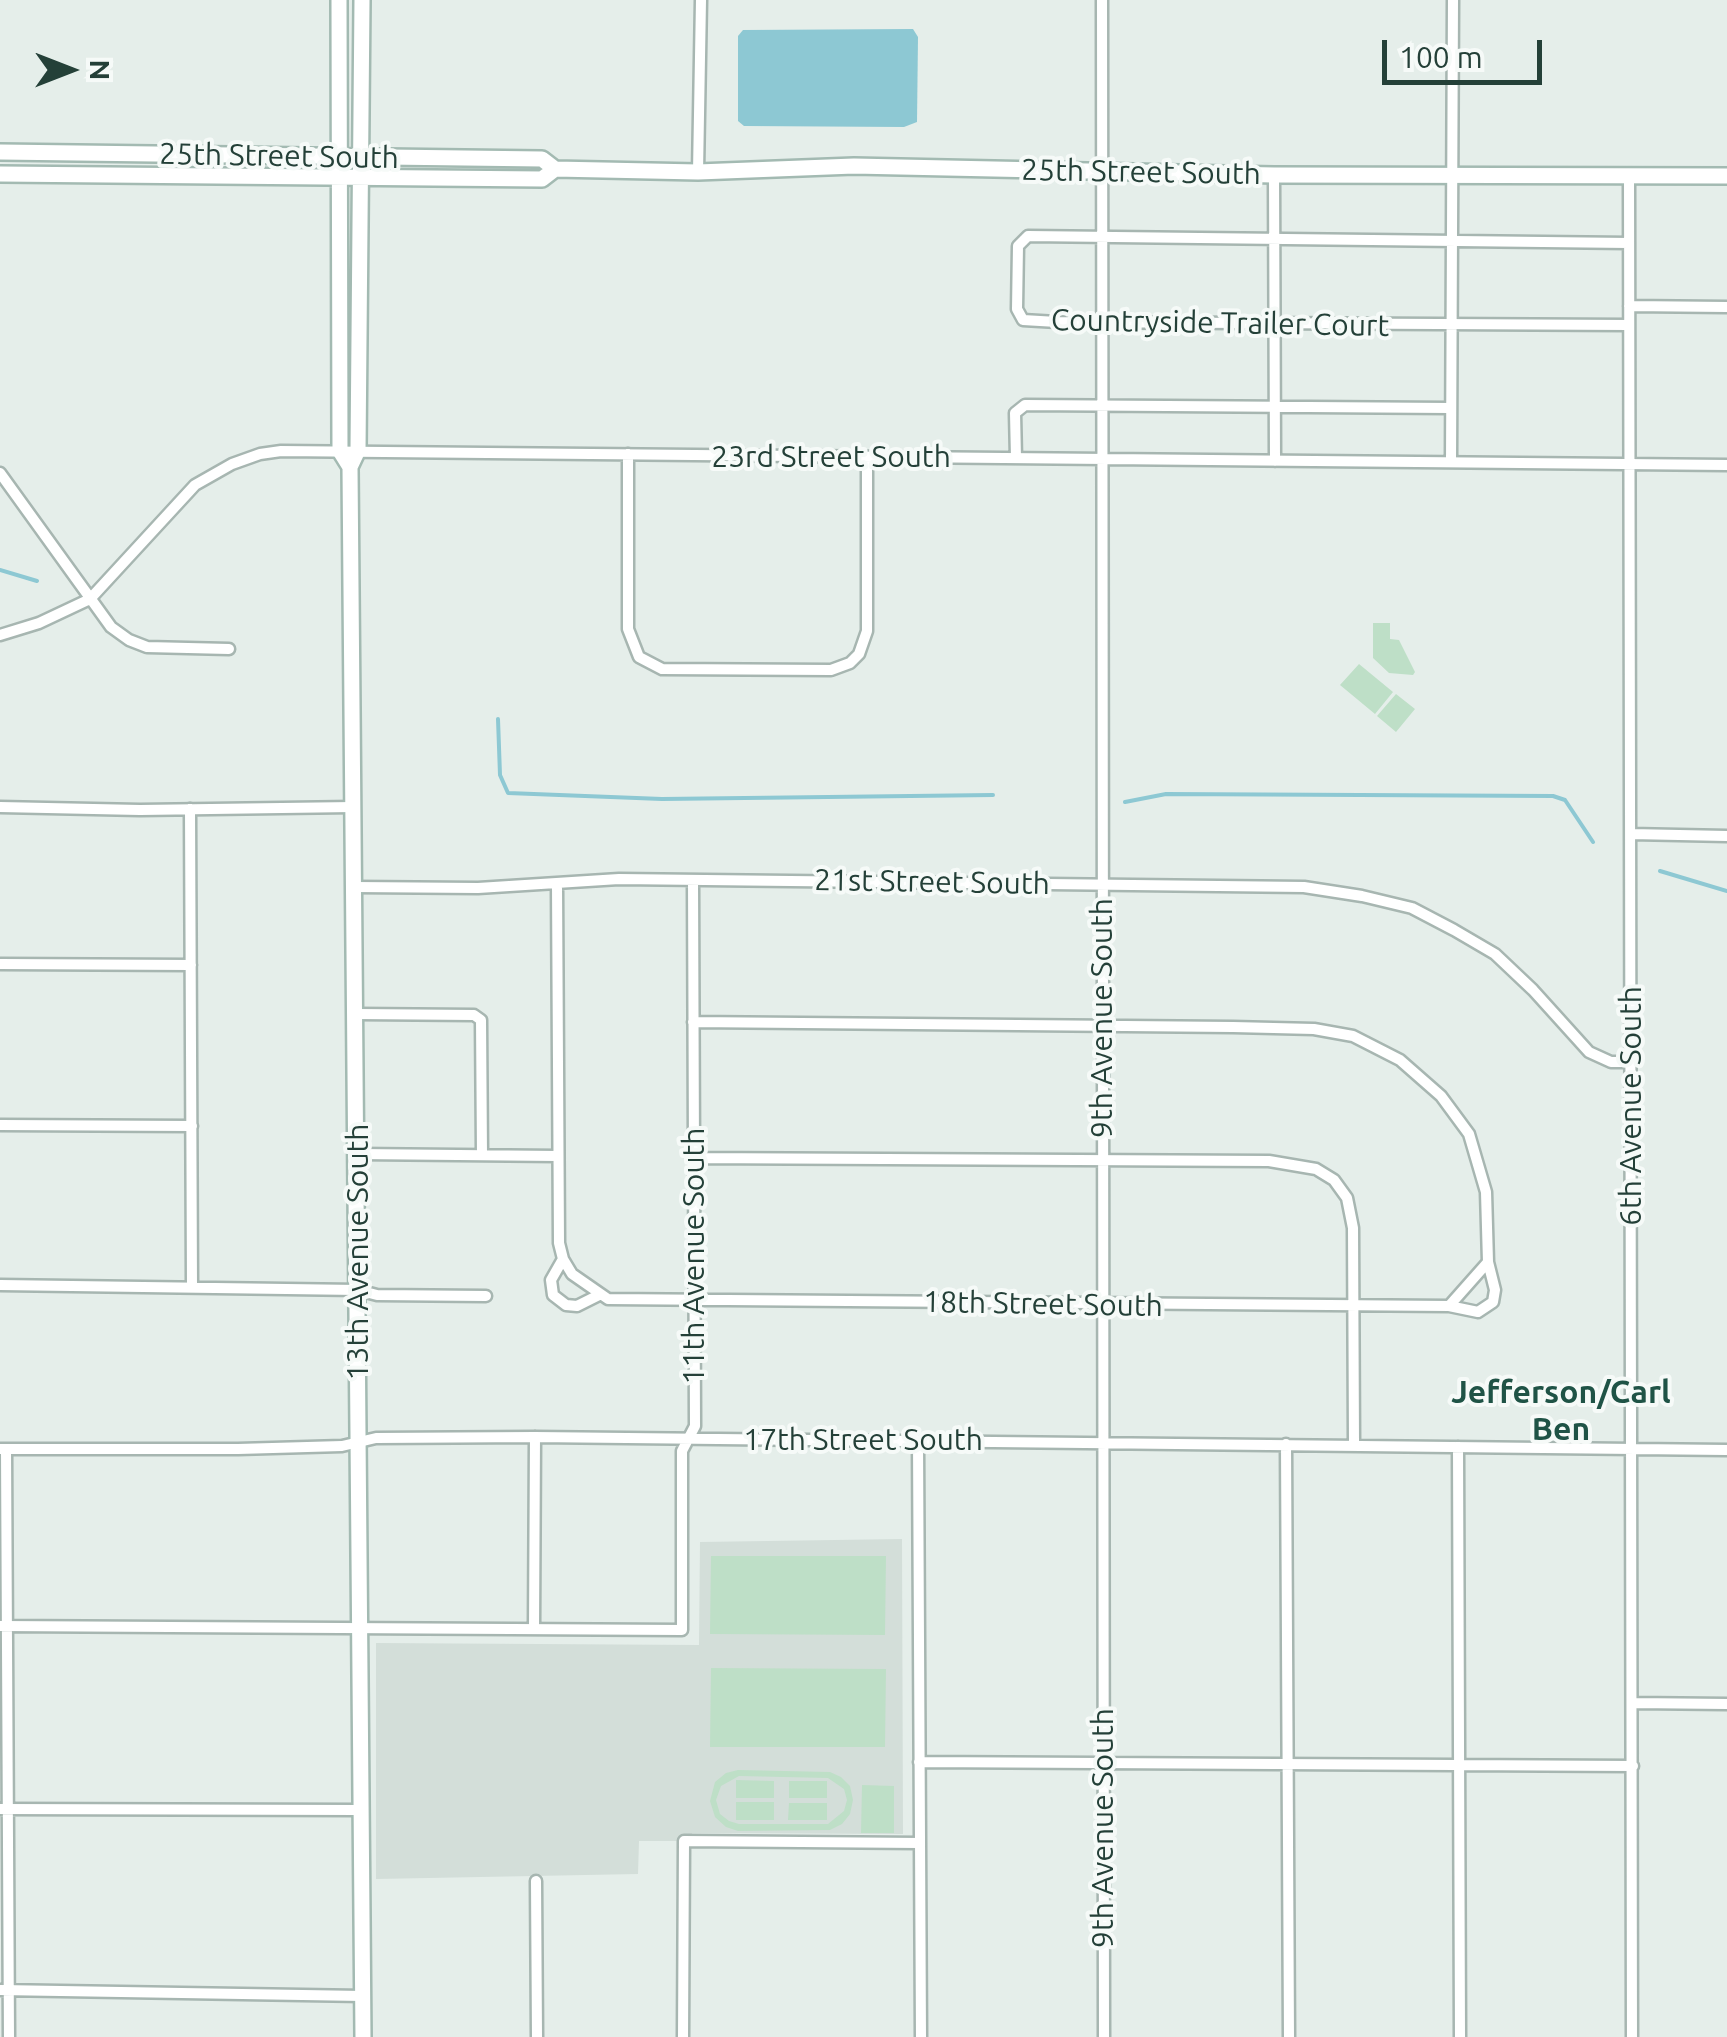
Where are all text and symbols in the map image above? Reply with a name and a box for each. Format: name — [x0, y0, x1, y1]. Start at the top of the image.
north arrow — [20, 20, 120, 120]
scale bar — [1387, 20, 1547, 82]
text: 100 m — [1399, 40, 1483, 74]
text: N — [85, 60, 116, 80]
street label: 25th Street South — [159, 136, 399, 176]
street label: 25th Street South — [1021, 152, 1261, 192]
street label: Countryside Trailer Court — [1051, 302, 1389, 344]
street label: 23rd Street South — [711, 439, 951, 475]
street label: 21st Street South — [814, 862, 1050, 902]
street label: 9th Avenue South — [1084, 898, 1120, 1138]
street label: 6th Avenue South — [1613, 986, 1649, 1226]
street label: 13th Avenue South — [340, 1124, 376, 1380]
street label: 11th Avenue South — [676, 1128, 712, 1384]
street label: 18th Street South — [923, 1284, 1163, 1324]
district label: Jefferson/Carl Ben — [1451, 1373, 1671, 1448]
street label: 17th Street South — [743, 1422, 983, 1458]
street label: 9th Avenue South — [1085, 1708, 1121, 1948]

